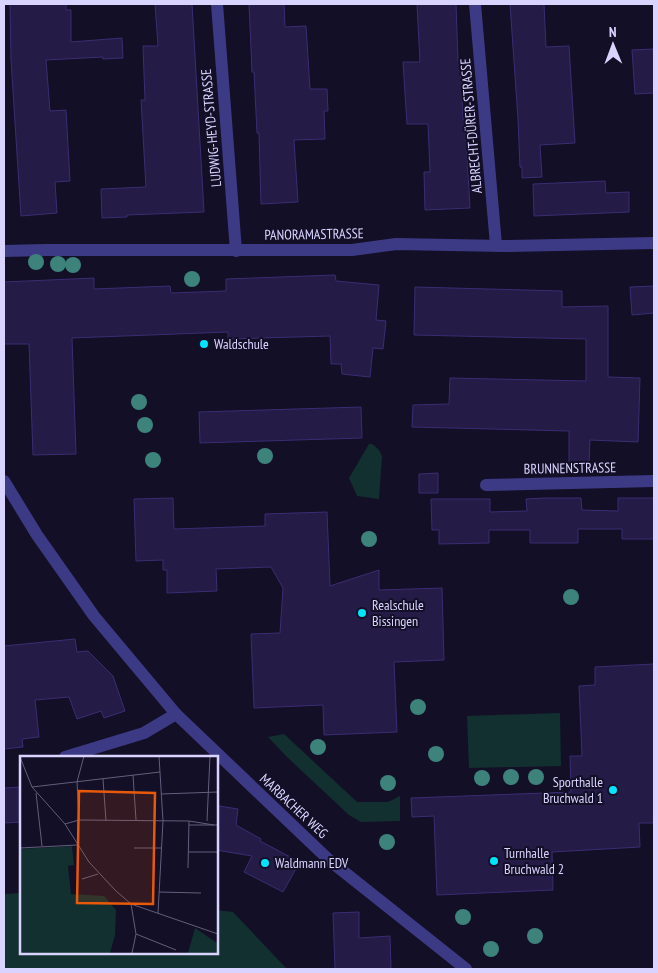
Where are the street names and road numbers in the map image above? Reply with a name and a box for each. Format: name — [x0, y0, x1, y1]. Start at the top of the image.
street label: ALBRECHT-DÜRER-STRASSE — [456, 58, 486, 194]
street label: LUDWIG-HEYD-STRASSE — [197, 68, 225, 188]
street label: PANORAMASTRASSE — [264, 224, 364, 244]
street label: BRUNNENSTRASSE — [524, 458, 616, 478]
street label: MARBACHER WEG — [256, 770, 332, 842]

